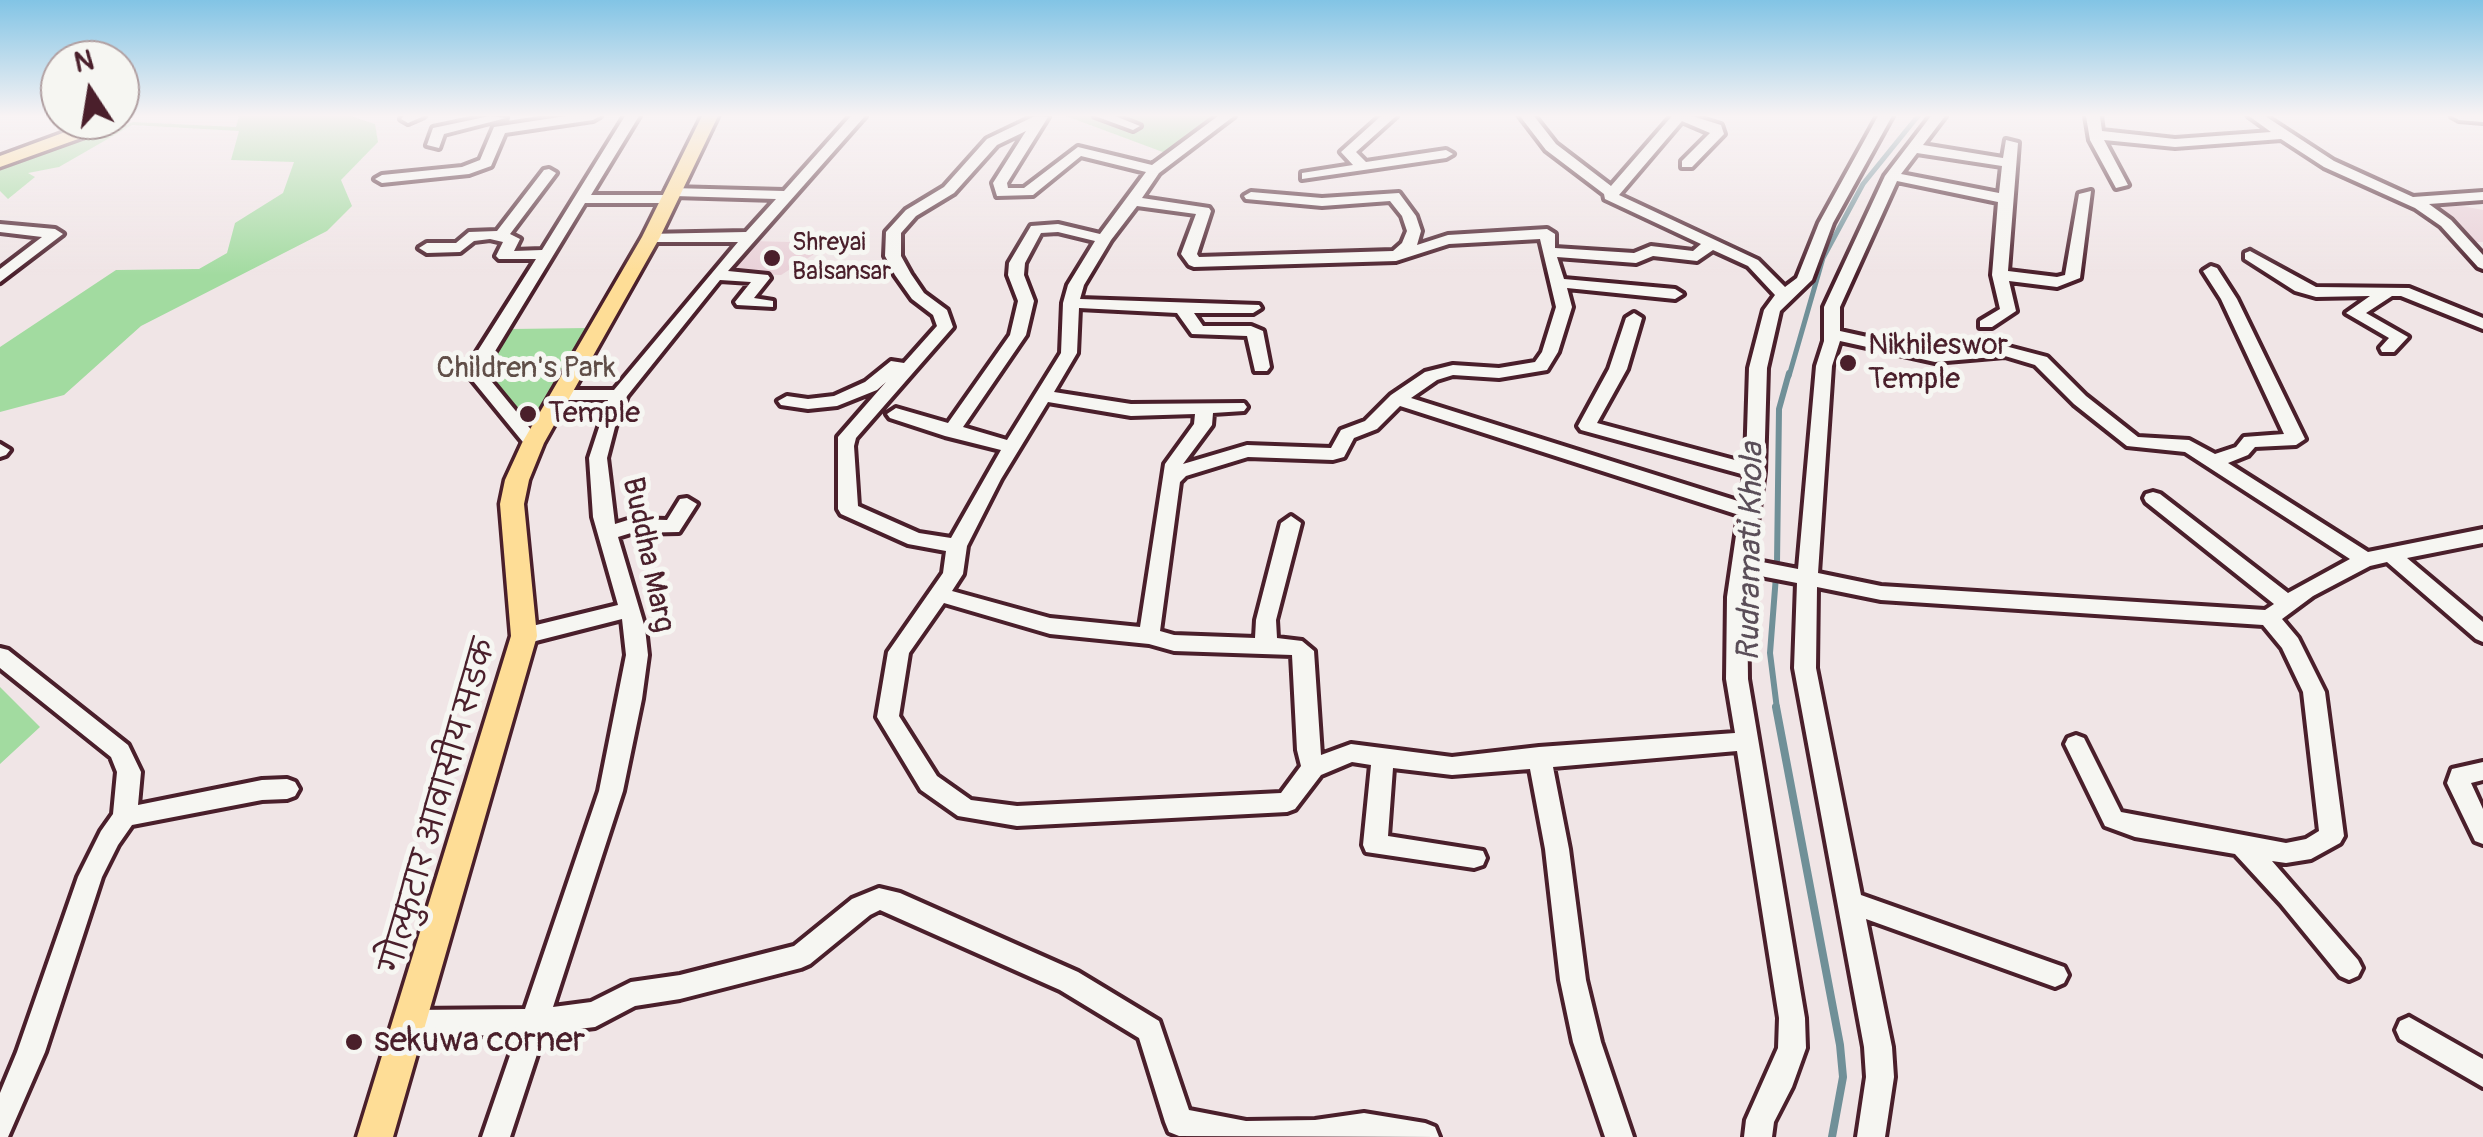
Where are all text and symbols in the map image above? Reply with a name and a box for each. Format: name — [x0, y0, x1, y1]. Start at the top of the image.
north arrow — [40, 40, 140, 140]
text: N — [71, 43, 97, 81]
place label: Shreyai Balsansar — [792, 229, 891, 288]
marker: Shreyai Balsansar — [761, 247, 783, 269]
place label: Nikhileswor Temple — [1868, 328, 2008, 398]
park label: Children's Park — [436, 351, 616, 387]
marker: Nikhileswor Temple — [1837, 352, 1859, 374]
place label: Temple — [548, 396, 640, 432]
marker: Temple — [517, 403, 539, 425]
water label: Rudramati Khola — [1731, 442, 1773, 662]
street label: Buddha Marg — [613, 474, 681, 636]
street label: गोल्फुटार आवासीय सडक — [375, 635, 505, 977]
place label: sekuwa corner — [374, 1021, 585, 1063]
marker: sekuwa corner — [343, 1031, 365, 1053]

